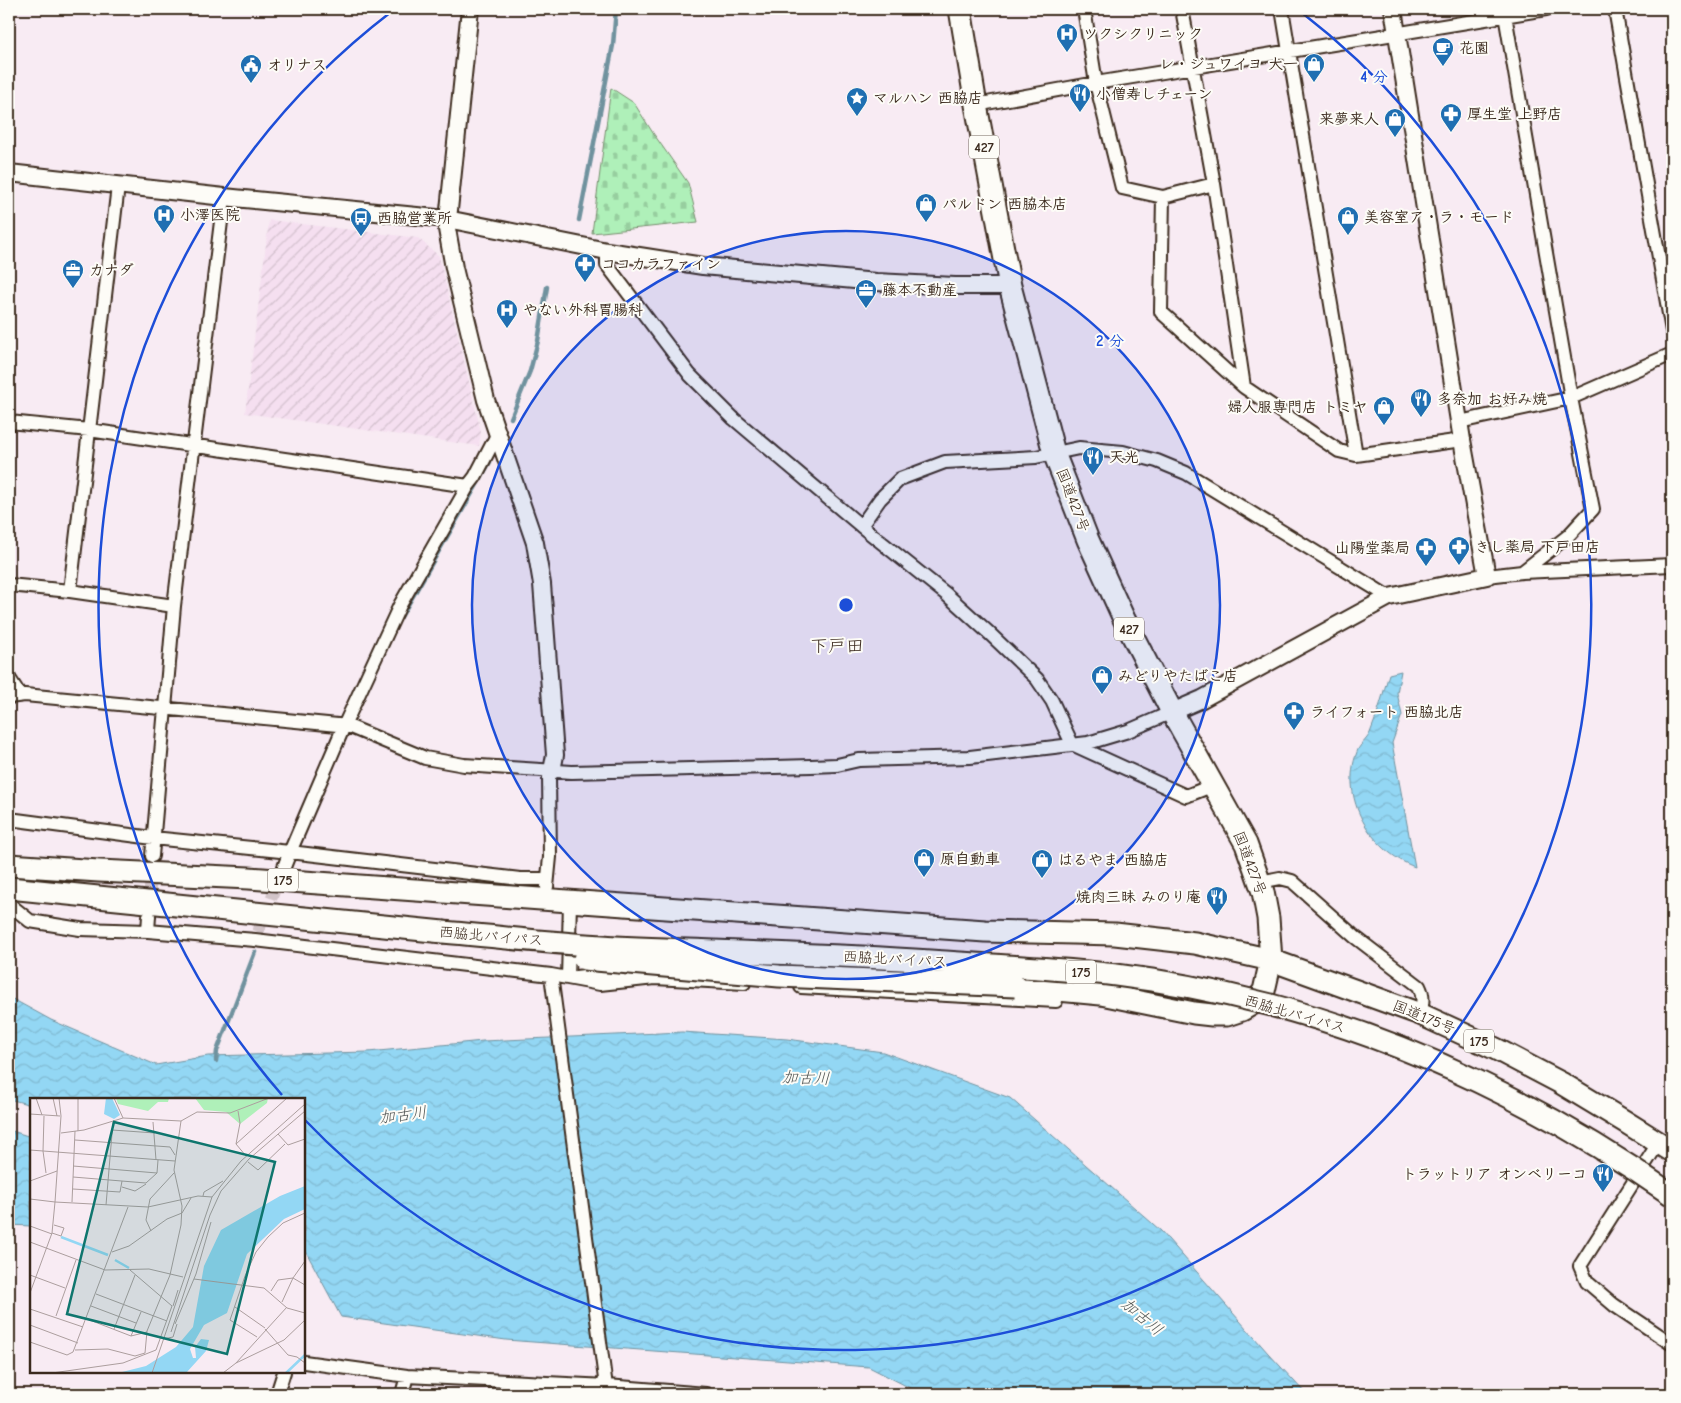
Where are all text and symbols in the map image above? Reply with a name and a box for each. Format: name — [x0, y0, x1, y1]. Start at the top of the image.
hospital icon: ツクシクリニック — [1055, 22, 1079, 53]
place label: ツクシクリニック — [1083, 25, 1203, 43]
cafe icon: 花園 — [1431, 36, 1455, 67]
place label: 花園 — [1459, 39, 1489, 57]
shop icon: レ・ジュワイヨ 大一 — [1302, 52, 1326, 83]
public building icon: オリナス — [239, 53, 263, 84]
place label: レ・ジュワイヨ 大一 — [1159, 55, 1298, 73]
place label: オリナス — [267, 56, 327, 74]
text: 4 分 — [1360, 68, 1388, 86]
restaurant icon: 小僧寿しチェーン — [1068, 82, 1092, 113]
place label: 小僧寿しチェーン — [1096, 85, 1212, 103]
place icon: マルハン 西脇店 — [845, 86, 869, 117]
place label: マルハン 西脇店 — [873, 89, 983, 107]
pharmacy icon: 厚生堂 上野店 — [1439, 102, 1463, 133]
place label: 厚生堂 上野店 — [1467, 105, 1562, 123]
shop icon: 来夢来人 — [1383, 107, 1407, 138]
place label: 来夢来人 — [1319, 110, 1379, 128]
road number: 427 — [969, 136, 999, 158]
shop icon: パルドン 西脇本店 — [914, 192, 938, 223]
place label: パルドン 西脇本店 — [942, 195, 1067, 213]
hospital icon: 小澤医院 — [152, 203, 176, 234]
shop icon: 美容室ア・ラ・モード — [1336, 205, 1360, 236]
place label: 小澤医院 — [180, 206, 240, 224]
bus stop icon: 西脇営業所 — [349, 206, 373, 237]
place label: 美容室ア・ラ・モード — [1364, 208, 1514, 226]
place label: 西脇営業所 — [377, 209, 452, 227]
pharmacy icon: ココカラファイン — [573, 252, 597, 283]
place label: ココカラファイン — [601, 255, 721, 273]
office icon: カナダ — [61, 258, 85, 289]
place label: カナダ — [89, 261, 134, 279]
office icon: 藤本不動産 — [854, 278, 878, 309]
place label: 藤本不動産 — [882, 281, 957, 299]
hospital icon: やない外科胃腸科 — [495, 298, 519, 329]
place label: やない外科胃腸科 — [523, 301, 643, 319]
text: 2 分 — [1096, 332, 1124, 350]
restaurant icon: 多奈加 お好み焼 — [1409, 387, 1433, 418]
place label: 多奈加 お好み焼 — [1437, 390, 1547, 408]
shop icon: 婦人服専門店 トミヤ — [1372, 395, 1396, 426]
place label: 婦人服専門店 トミヤ — [1227, 398, 1368, 416]
restaurant icon: 天光 — [1081, 445, 1105, 476]
place label: 天光 — [1109, 448, 1139, 466]
street label: 国道427号 — [1053, 465, 1093, 535]
pharmacy icon: きし薬局 下戸田店 — [1447, 535, 1471, 566]
pharmacy icon: 山陽堂薬局 — [1414, 536, 1438, 567]
place label: きし薬局 下戸田店 — [1475, 538, 1600, 556]
place label: 山陽堂薬局 — [1335, 539, 1410, 557]
centre of rings — [837, 596, 855, 614]
road number: 427 — [1114, 618, 1144, 640]
district label: 下戸田 — [810, 636, 864, 657]
shop icon: みどりやたばこ店 — [1090, 664, 1114, 695]
place label: みどりやたばこ店 — [1118, 667, 1238, 685]
pharmacy icon: ライフォート 西脇北店 — [1282, 700, 1306, 731]
place label: ライフォート 西脇北店 — [1310, 703, 1464, 721]
street label: 国道427号 — [1230, 828, 1270, 898]
shop icon: 原自動車 — [912, 847, 936, 878]
shop icon: はるやま 西脇店 — [1030, 848, 1054, 879]
place label: 原自動車 — [940, 850, 1000, 868]
place label: はるやま 西脇店 — [1058, 851, 1169, 869]
road number: 175 — [268, 868, 298, 892]
restaurant icon: 焼肉三昧 みのり庵 — [1205, 885, 1229, 916]
place label: 焼肉三昧 みのり庵 — [1076, 888, 1201, 906]
street label: 西脇北バイパス — [438, 922, 544, 950]
street label: 西脇北バイパス — [842, 947, 948, 971]
road number: 175 — [1066, 960, 1096, 984]
street label: 西脇北バイパス — [1242, 991, 1348, 1037]
street label: 国道175号 — [1390, 996, 1458, 1038]
road number: 175 — [1464, 1030, 1494, 1052]
water label: 加古川 — [782, 1068, 830, 1088]
inset map — [30, 1098, 305, 1373]
water label: 加古川 — [378, 1103, 428, 1127]
restaurant icon: トラットリア オンベリーコ — [1591, 1162, 1615, 1193]
place label: トラットリア オンベリーコ — [1402, 1165, 1587, 1183]
water label: 加古川 — [1118, 1295, 1166, 1339]

